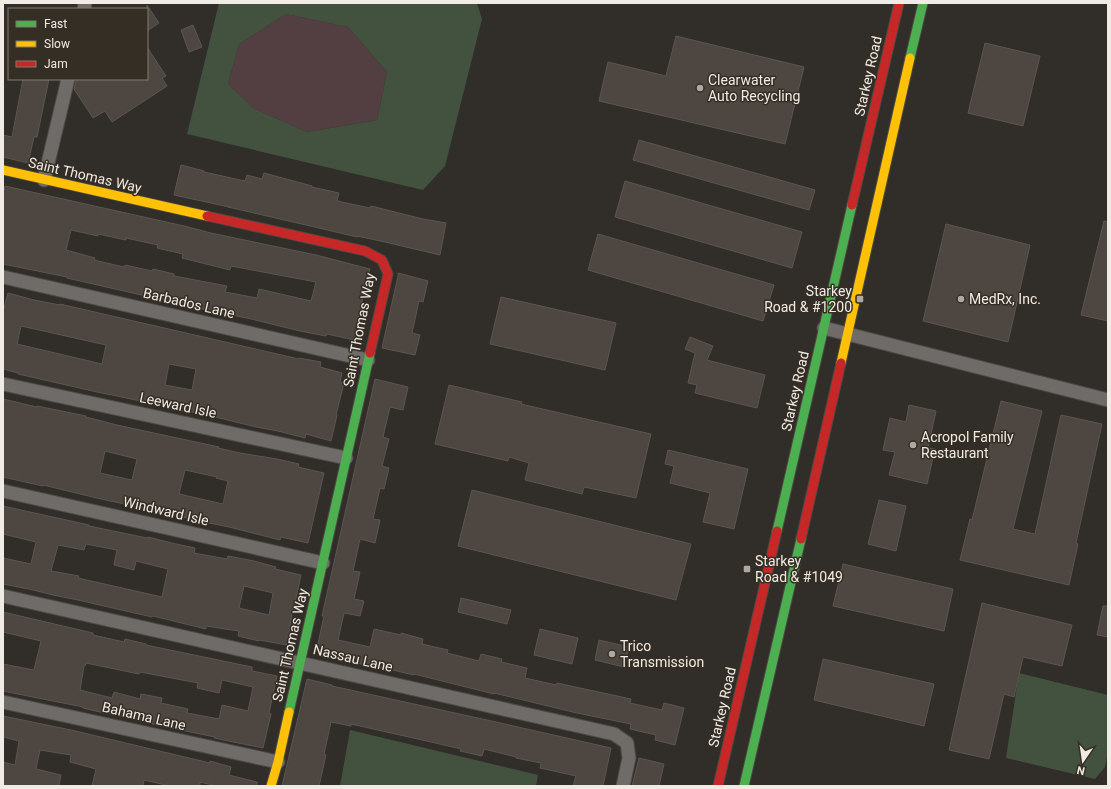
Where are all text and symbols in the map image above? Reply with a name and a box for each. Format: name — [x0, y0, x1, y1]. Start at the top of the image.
legend — [8, 8, 148, 80]
text: Fast — [44, 17, 67, 31]
street label: Starkey Road — [851, 34, 885, 118]
text: Slow — [44, 37, 70, 51]
text: Jam — [44, 57, 68, 71]
place label: Clearwater Auto Recycling — [708, 72, 800, 104]
marker: Clearwater Auto Recycling — [695, 83, 705, 93]
street label: Saint Thomas Way — [27, 154, 144, 196]
street label: Saint Thomas Way — [340, 271, 378, 388]
place label: Starkey Road & #1200 — [764, 283, 852, 315]
street label: Barbados Lane — [142, 285, 236, 321]
place label: MedRx, Inc. — [969, 291, 1041, 307]
marker: Starkey Road & #1200 — [855, 294, 865, 304]
marker: MedRx, Inc. — [956, 294, 966, 304]
street label: Starkey Road — [778, 349, 812, 433]
street label: Leeward Isle — [138, 389, 218, 421]
place label: Acropol Family Restaurant — [921, 429, 1014, 461]
marker: Acropol Family Restaurant — [908, 440, 918, 450]
street label: Windward Isle — [122, 493, 210, 529]
place label: Starkey Road & #1049 — [755, 553, 843, 585]
marker: Starkey Road & #1049 — [742, 564, 752, 574]
street label: Saint Thomas Way — [269, 586, 311, 703]
place label: Trico Transmission — [620, 638, 704, 670]
street label: Nassau Lane — [312, 641, 394, 675]
marker: Trico Transmission — [607, 649, 617, 659]
street label: Starkey Road — [705, 665, 739, 749]
street label: Bahama Lane — [101, 699, 187, 733]
north arrow — [1063, 741, 1103, 781]
text: N — [1075, 763, 1086, 777]

